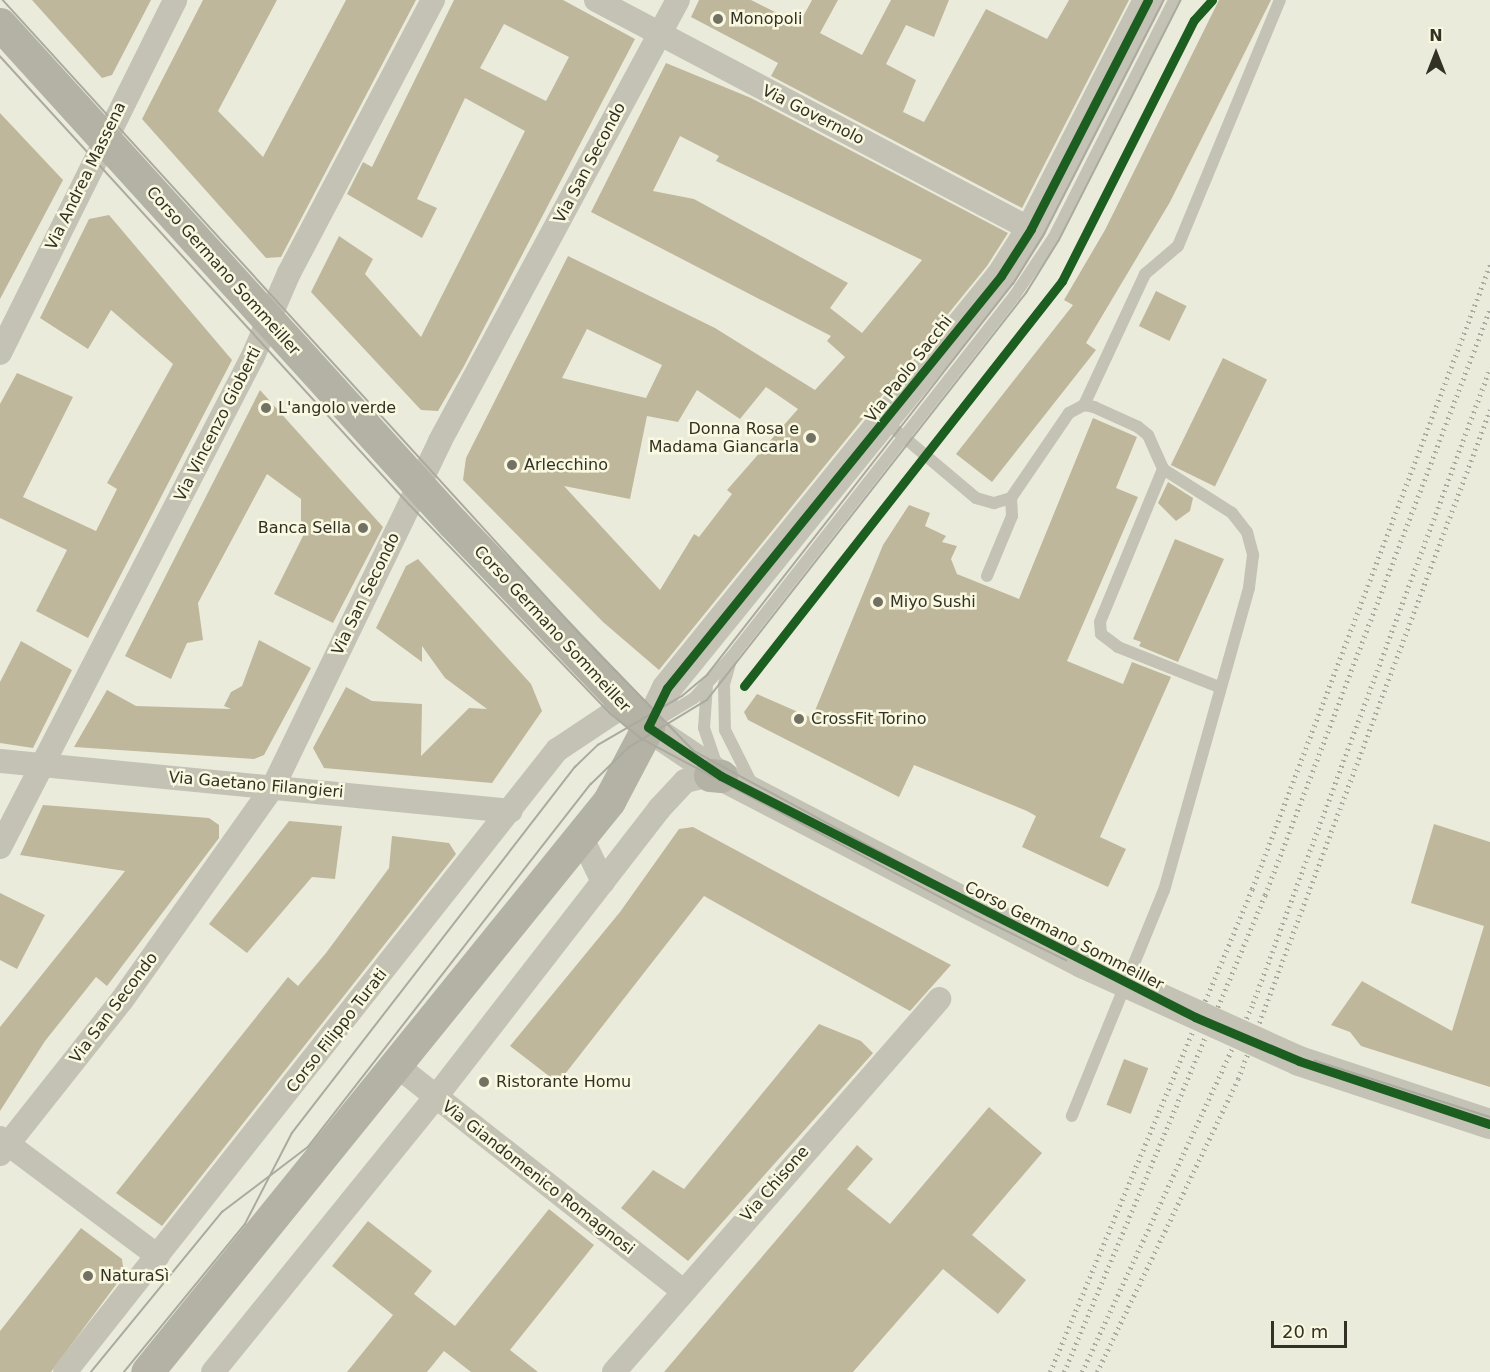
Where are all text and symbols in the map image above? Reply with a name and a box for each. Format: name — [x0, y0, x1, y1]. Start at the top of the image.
place label: Monopoli — [730, 9, 802, 29]
marker: Monopoli — [711, 12, 725, 26]
north arrow — [1406, 24, 1466, 84]
text: N — [1429, 26, 1443, 45]
street label: Via Governolo — [759, 81, 867, 149]
street label: Via Andrea Massena — [42, 99, 130, 253]
street label: Via San Secondo — [550, 99, 630, 227]
street label: Corso Germano Sommeiller — [142, 183, 304, 359]
street label: Via Paolo Sacchi — [861, 312, 957, 426]
street label: Via Vincenzo Gioberti — [171, 343, 265, 505]
place label: L'angolo verde — [278, 398, 396, 418]
marker: L'angolo verde — [259, 401, 273, 415]
place label: Donna Rosa e Madama Giancarla — [649, 419, 799, 457]
marker: Donna Rosa e Madama Giancarla — [804, 431, 818, 445]
place label: Arlecchino — [524, 455, 608, 475]
marker: Arlecchino — [505, 458, 519, 472]
place label: Banca Sella — [258, 518, 351, 538]
marker: Banca Sella — [356, 521, 370, 535]
street label: Via San Secondo — [328, 530, 404, 658]
street label: Corso Germano Sommeiller — [470, 542, 634, 716]
place label: Miyo Sushi — [890, 592, 976, 612]
marker: Miyo Sushi — [871, 595, 885, 609]
place label: CrossFit Torino — [811, 709, 926, 729]
marker: CrossFit Torino — [792, 712, 806, 726]
street label: Via Gaetano Filangieri — [168, 768, 344, 802]
street label: Corso Germano Sommeiller — [961, 877, 1167, 995]
street label: Via San Secondo — [66, 949, 162, 1067]
street label: Corso Filippo Turati — [283, 965, 391, 1097]
place label: Ristorante Homu — [496, 1072, 631, 1092]
marker: Ristorante Homu — [477, 1075, 491, 1089]
street label: Via Giandomenico Romagnosi — [438, 1097, 638, 1259]
street label: Via Chisone — [737, 1142, 813, 1226]
place label: NaturaSì — [100, 1266, 169, 1286]
marker: NaturaSì — [81, 1269, 95, 1283]
scale bar — [1274, 1309, 1350, 1347]
text: 20 m — [1282, 1321, 1328, 1342]

